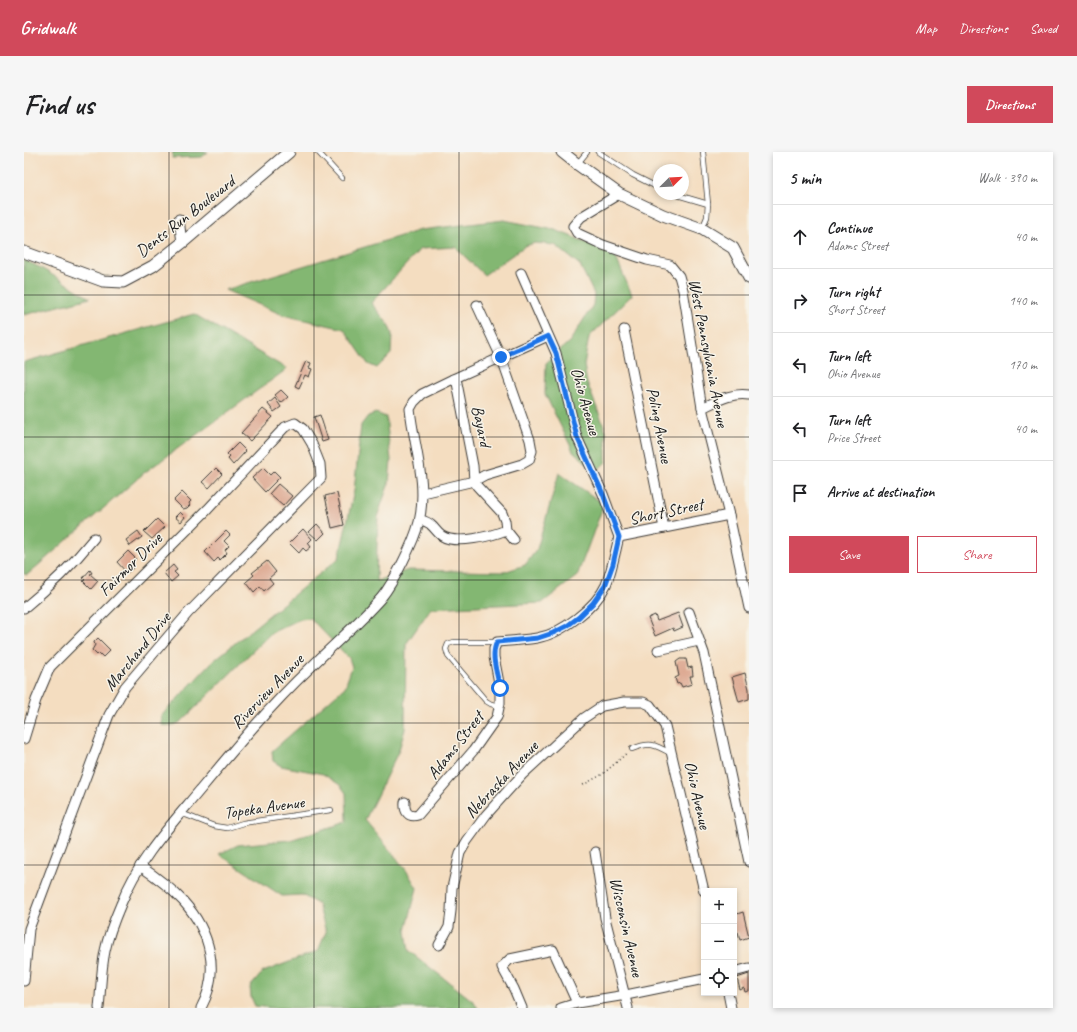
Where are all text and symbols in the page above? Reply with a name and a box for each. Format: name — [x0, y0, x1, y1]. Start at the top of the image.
text: Gridwalk — [20, 16, 76, 40]
text: Map — [916, 20, 937, 37]
text: Directions — [959, 20, 1008, 37]
text: Saved — [1030, 20, 1057, 37]
button: Directions — [967, 86, 1053, 123]
text: Find us — [24, 87, 94, 122]
north arrow — [653, 164, 689, 200]
text: 5 min — [789, 168, 821, 189]
street label: Dents Run Boulevard — [132, 169, 242, 262]
text: Walk · 390 m — [978, 170, 1037, 186]
text: Continue — [827, 219, 872, 238]
icon: ahead — [789, 226, 811, 248]
text: 40 m — [1015, 229, 1037, 245]
text: Adams Street — [827, 238, 888, 254]
street label: West Pennsylvania Avenue — [684, 277, 733, 430]
text: Turn right — [827, 283, 880, 302]
icon: right — [789, 290, 811, 312]
text: 140 m — [1009, 293, 1037, 309]
text: Short Street — [827, 302, 884, 318]
text: Turn left — [827, 347, 870, 366]
route end — [492, 348, 510, 366]
icon: left — [789, 354, 811, 376]
text: 170 m — [1009, 357, 1037, 373]
street label: Ohio Avenue — [566, 365, 606, 439]
text: Ohio Avenue — [827, 366, 880, 382]
street label: Poling Avenue — [642, 386, 677, 466]
street label: Bayard — [467, 404, 497, 451]
text: Turn left — [827, 411, 870, 430]
icon: left — [789, 418, 811, 440]
text: 40 m — [1015, 421, 1037, 437]
text: Price Street — [827, 430, 880, 446]
icon: arrive — [789, 482, 811, 504]
text: Arrive at destination — [827, 483, 934, 502]
street label: Short Street — [627, 493, 707, 530]
street label: Fairmor Drive — [94, 527, 167, 600]
button: Save — [789, 536, 909, 573]
button: Share — [917, 536, 1037, 573]
street label: Marchand Drive — [99, 607, 176, 695]
street label: Riverview Avenue — [226, 648, 309, 733]
route start — [491, 679, 509, 697]
street label: Adams Street — [422, 705, 490, 783]
street label: Nebraska Avenue — [460, 735, 544, 823]
street label: Ohio Avenue — [680, 759, 716, 832]
street label: Topeka Avenue — [223, 791, 307, 824]
street label: Wisconsin Avenue — [605, 875, 648, 980]
map controls — [701, 888, 737, 996]
button: + — [701, 888, 737, 924]
button: − — [701, 924, 737, 960]
button: locate — [701, 960, 737, 996]

